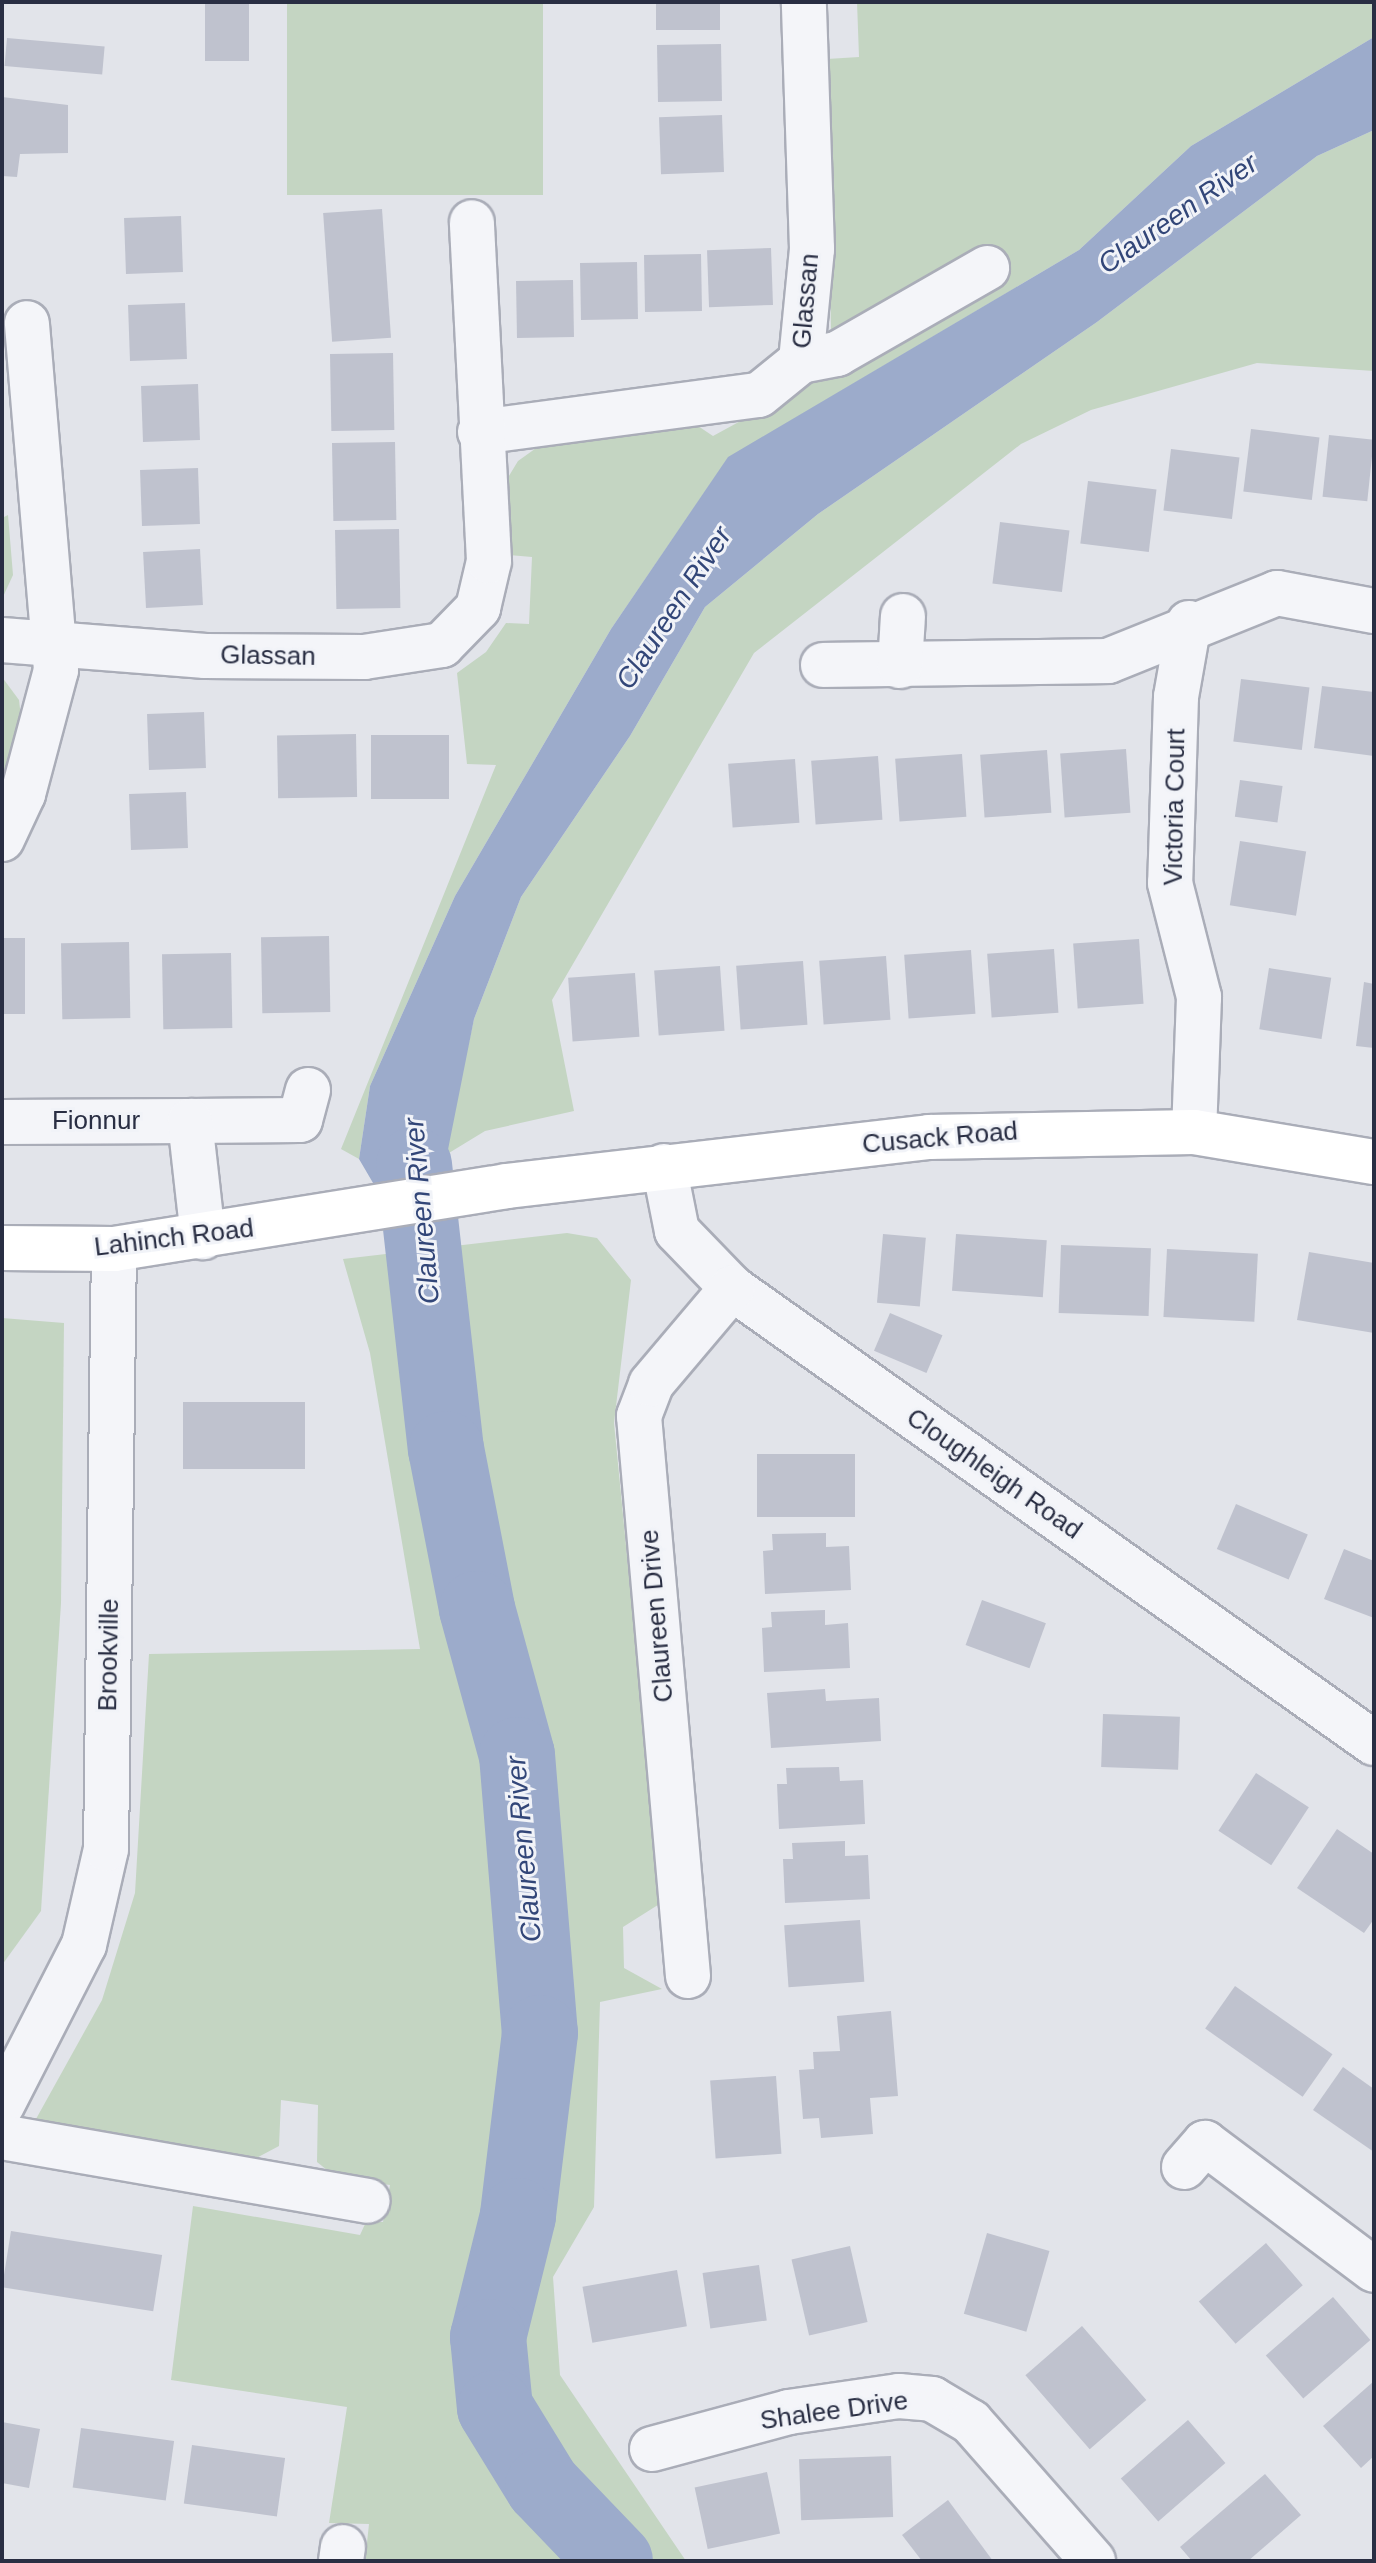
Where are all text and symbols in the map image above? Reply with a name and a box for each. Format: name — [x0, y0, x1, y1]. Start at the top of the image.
water label: Claureen River — [1092, 147, 1264, 281]
street label: Glassan — [786, 252, 826, 350]
water label: Claureen River — [609, 521, 739, 695]
street label: Glassan — [220, 640, 316, 672]
street label: Victoria Court — [1158, 728, 1192, 886]
street label: Fionnur — [52, 1105, 140, 1137]
street label: Cusack Road — [861, 1116, 1019, 1160]
water label: Claureen River — [397, 1117, 447, 1305]
street label: Lahinch Road — [92, 1213, 256, 1263]
street label: Cloughleigh Road — [900, 1402, 1088, 1546]
street label: Claureen Drive — [634, 1528, 680, 1704]
street label: Brookville — [92, 1598, 126, 1712]
water label: Claureen River — [499, 1755, 549, 1943]
street label: Shalee Drive — [758, 2385, 910, 2437]

